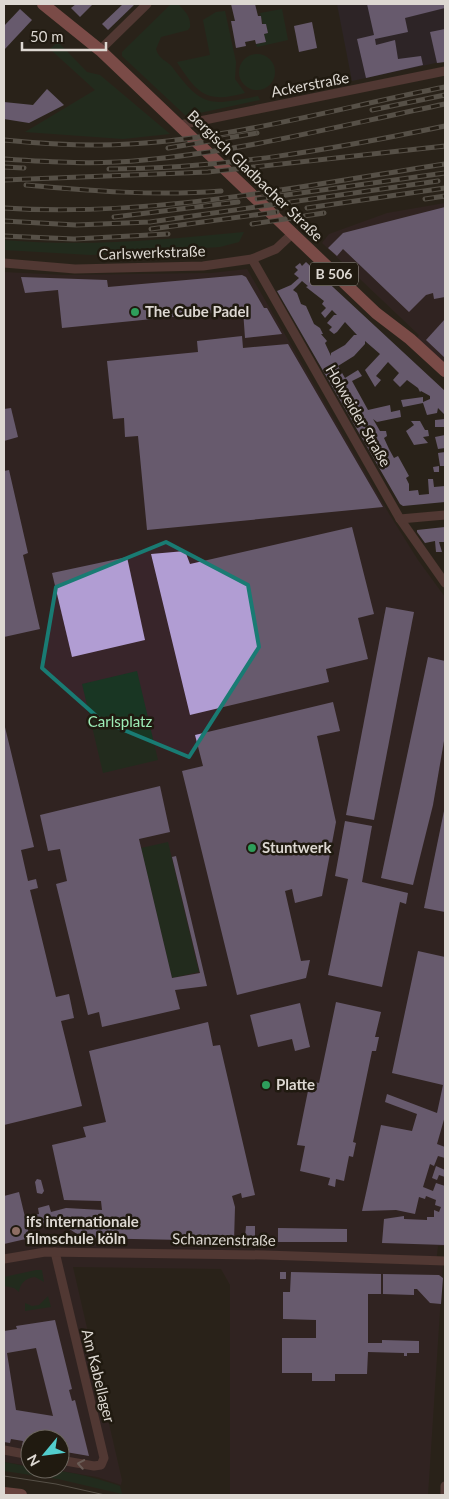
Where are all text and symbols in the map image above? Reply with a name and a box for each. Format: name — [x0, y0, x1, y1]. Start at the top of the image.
scale bar — [22, 20, 106, 52]
text: 50 m — [30, 27, 64, 45]
street label: Ackerstraße — [269, 68, 350, 100]
street label: Bergisch Gladbacher Straße — [184, 106, 327, 245]
street label: Carlswerkstraße — [98, 241, 206, 263]
road number: B 506 — [310, 262, 358, 286]
place label: The Cube Padel — [145, 302, 249, 320]
marker: The Cube Padel — [129, 306, 141, 318]
street label: Holweider Straße — [322, 361, 395, 470]
park label: Carlsplatz — [88, 712, 152, 730]
place label: Stuntwerk — [262, 838, 332, 856]
marker: Stuntwerk — [246, 842, 258, 854]
place label: Platte — [276, 1075, 315, 1093]
marker: Platte — [260, 1079, 272, 1091]
place label: ifs internationale filmschule köln — [26, 1212, 139, 1247]
marker: ifs internationale filmschule köln — [10, 1225, 22, 1237]
street label: Schanzenstraße — [172, 1229, 276, 1249]
street label: Am Kabellager — [79, 1327, 119, 1425]
north arrow — [20, 1429, 70, 1479]
text: N — [23, 1452, 43, 1469]
one-way arrow — [76, 1459, 85, 1469]

